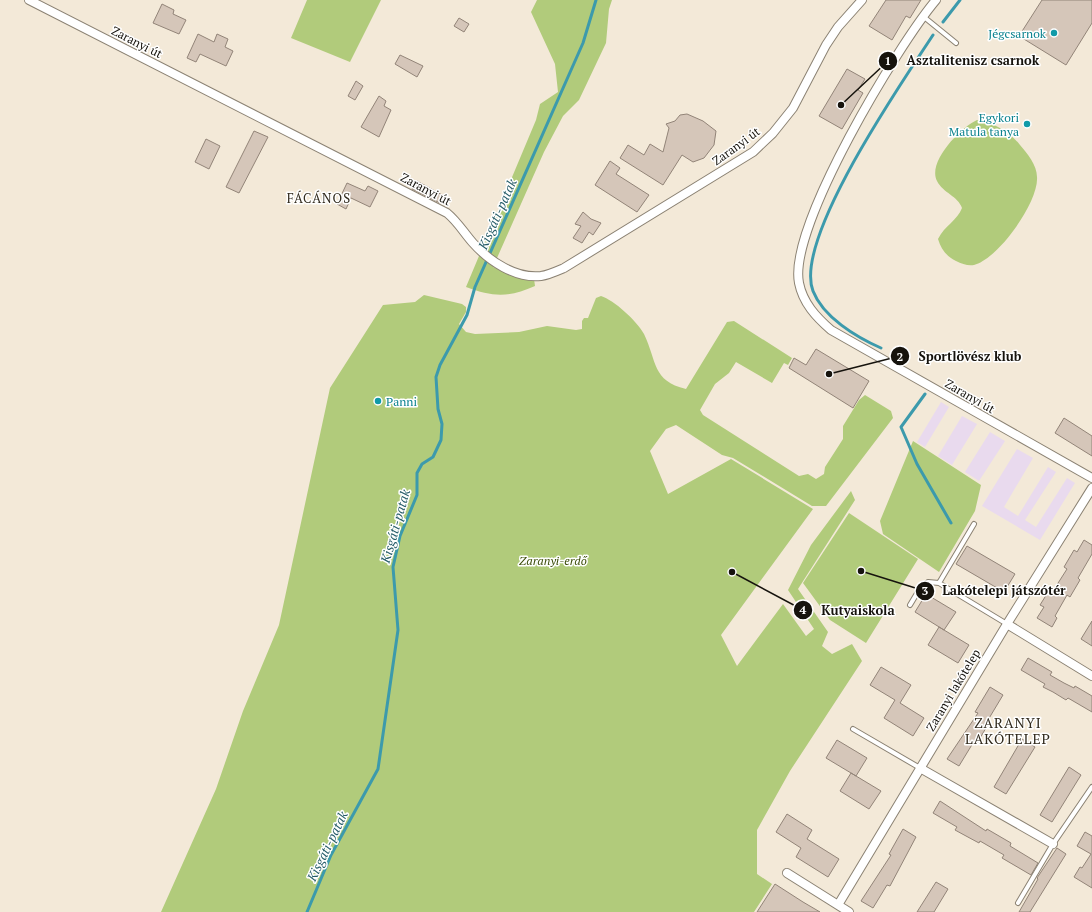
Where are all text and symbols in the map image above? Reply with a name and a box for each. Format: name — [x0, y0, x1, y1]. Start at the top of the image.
street label: Zaranyi út — [109, 23, 165, 61]
place label: Jégcsarnok — [988, 26, 1047, 41]
marker: Jégcsarnok — [1049, 28, 1059, 38]
callout: Asztalitenisz csarnok — [878, 48, 1047, 73]
text: Asztalitenisz csarnok — [907, 51, 1040, 69]
text: 1 — [885, 53, 891, 68]
place label: Egykori Matula tanya — [949, 110, 1019, 139]
marker: Egykori Matula tanya — [1022, 119, 1032, 129]
street label: Zaranyi út — [709, 123, 763, 168]
street label: Zaranyi út — [398, 169, 454, 209]
water label: Kisgáti-patak — [473, 175, 521, 253]
district label: FÁCÁNOS — [287, 189, 351, 207]
callout: Sportlövész klub — [890, 344, 1029, 369]
text: Sportlövész klub — [918, 347, 1022, 365]
text: 2 — [897, 349, 904, 364]
street label: Zaranyi út — [942, 376, 998, 417]
place label: Panni — [386, 394, 417, 409]
marker: Panni — [373, 396, 383, 406]
water label: Kisgáti-patak — [376, 486, 414, 566]
park label: Zaranyi-erdő — [519, 553, 588, 568]
callout: Lakótelepi játszótér — [915, 578, 1074, 603]
text: Lakótelepi játszótér — [942, 581, 1066, 599]
text: 3 — [922, 583, 929, 598]
callout: Kutyaiskola — [793, 598, 903, 623]
text: Kutyaiskola — [821, 601, 895, 619]
text: 4 — [800, 602, 807, 617]
street label: Zaranyi lakótelep — [923, 646, 983, 734]
district label: ZARANYI LAKÓTELEP — [965, 713, 1051, 748]
water label: Kisgáti-patak — [302, 807, 352, 885]

